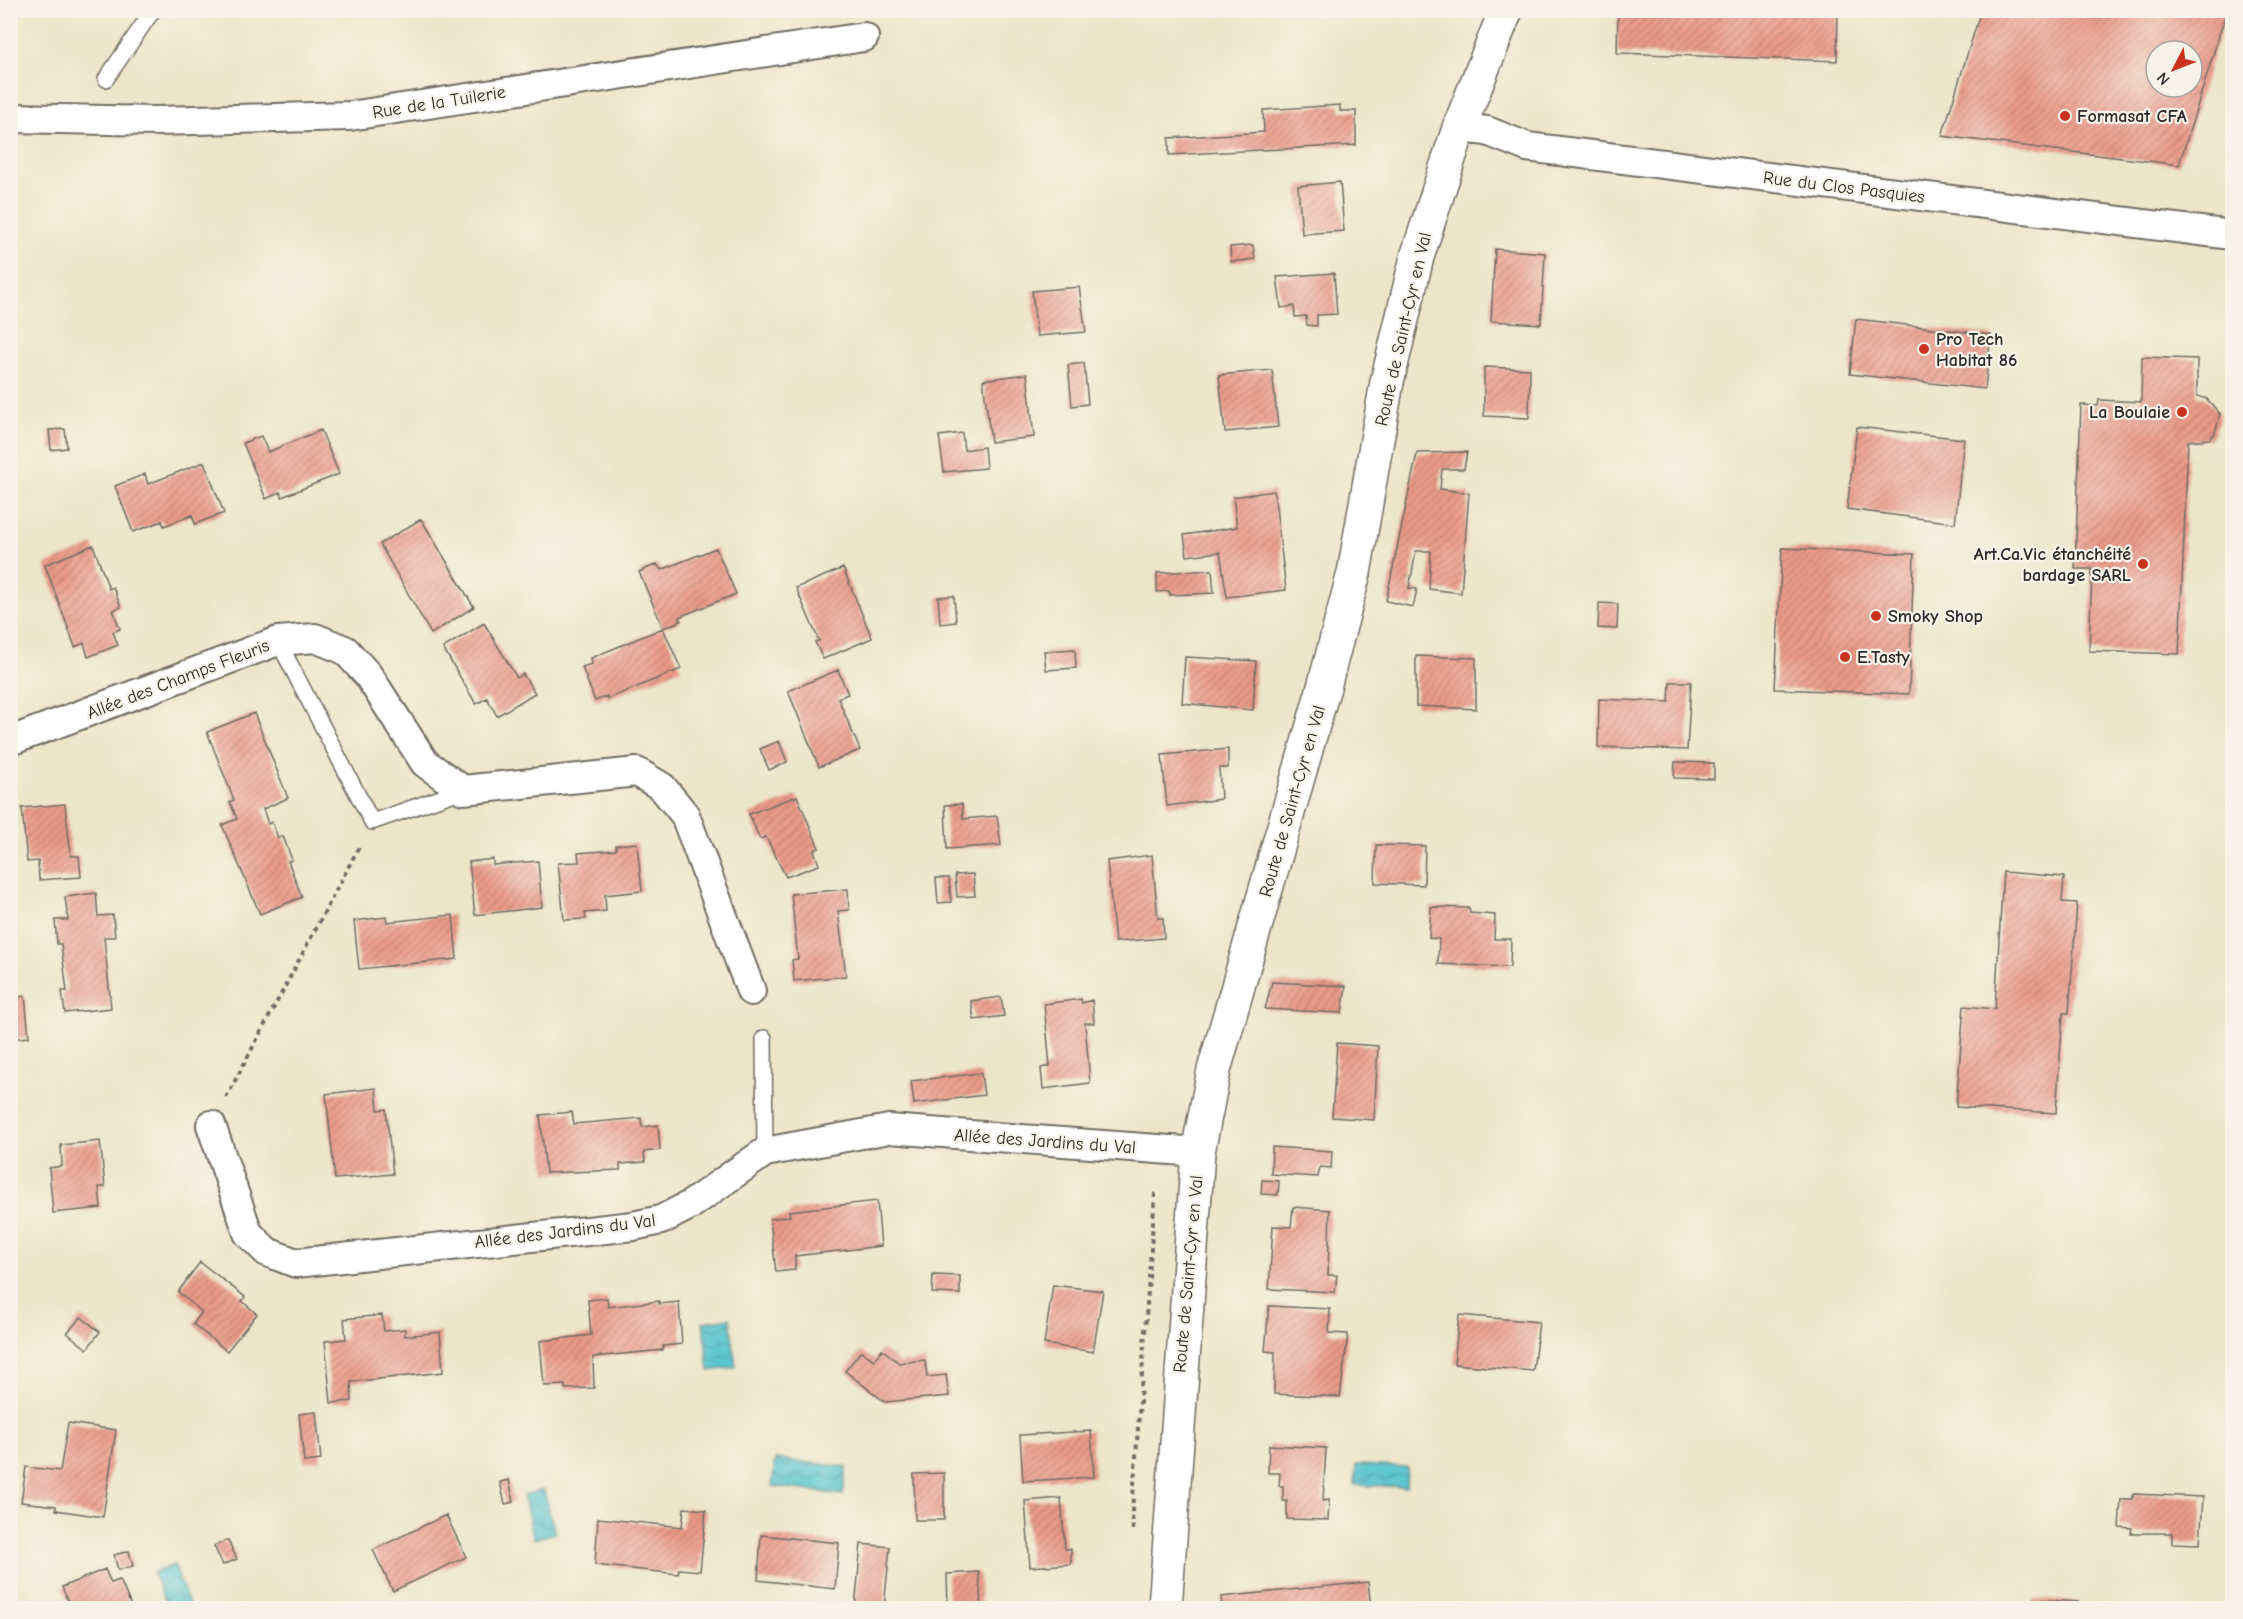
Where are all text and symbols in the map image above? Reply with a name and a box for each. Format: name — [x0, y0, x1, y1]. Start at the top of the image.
north arrow — [2144, 39, 2204, 99]
text: N — [2153, 68, 2174, 88]
street label: Rue de la Tuilerie — [371, 82, 507, 123]
place label: Formasat CFA — [2077, 106, 2187, 127]
marker: Formasat CFA — [2058, 109, 2072, 123]
street label: Rue du Clos Pasquies — [1762, 167, 1926, 208]
street label: Route de Saint-Cyr en Val — [1371, 230, 1436, 428]
place label: Pro Tech Habitat 86 — [1936, 329, 2017, 371]
marker: Pro Tech Habitat 86 — [1917, 342, 1931, 356]
place label: La Boulaie — [2089, 402, 2170, 423]
marker: La Boulaie — [2175, 405, 2189, 419]
place label: Art.Ca.Vic étanchéité bardage SARL — [1974, 544, 2131, 586]
marker: Art.Ca.Vic étanchéité bardage SARL — [2136, 557, 2150, 571]
place label: Smoky Shop — [1888, 606, 1983, 627]
marker: Smoky Shop — [1869, 609, 1883, 623]
street label: Allée des Champs Fleuris — [84, 635, 272, 724]
place label: E.Tasty — [1857, 647, 1911, 668]
marker: E.Tasty — [1838, 650, 1852, 664]
street label: Route de Saint-Cyr en Val — [1255, 703, 1330, 899]
street label: Allée des Jardins du Val — [953, 1125, 1137, 1158]
street label: Route de Saint-Cyr en Val — [1169, 1174, 1208, 1374]
street label: Allée des Jardins du Val — [473, 1210, 657, 1253]

